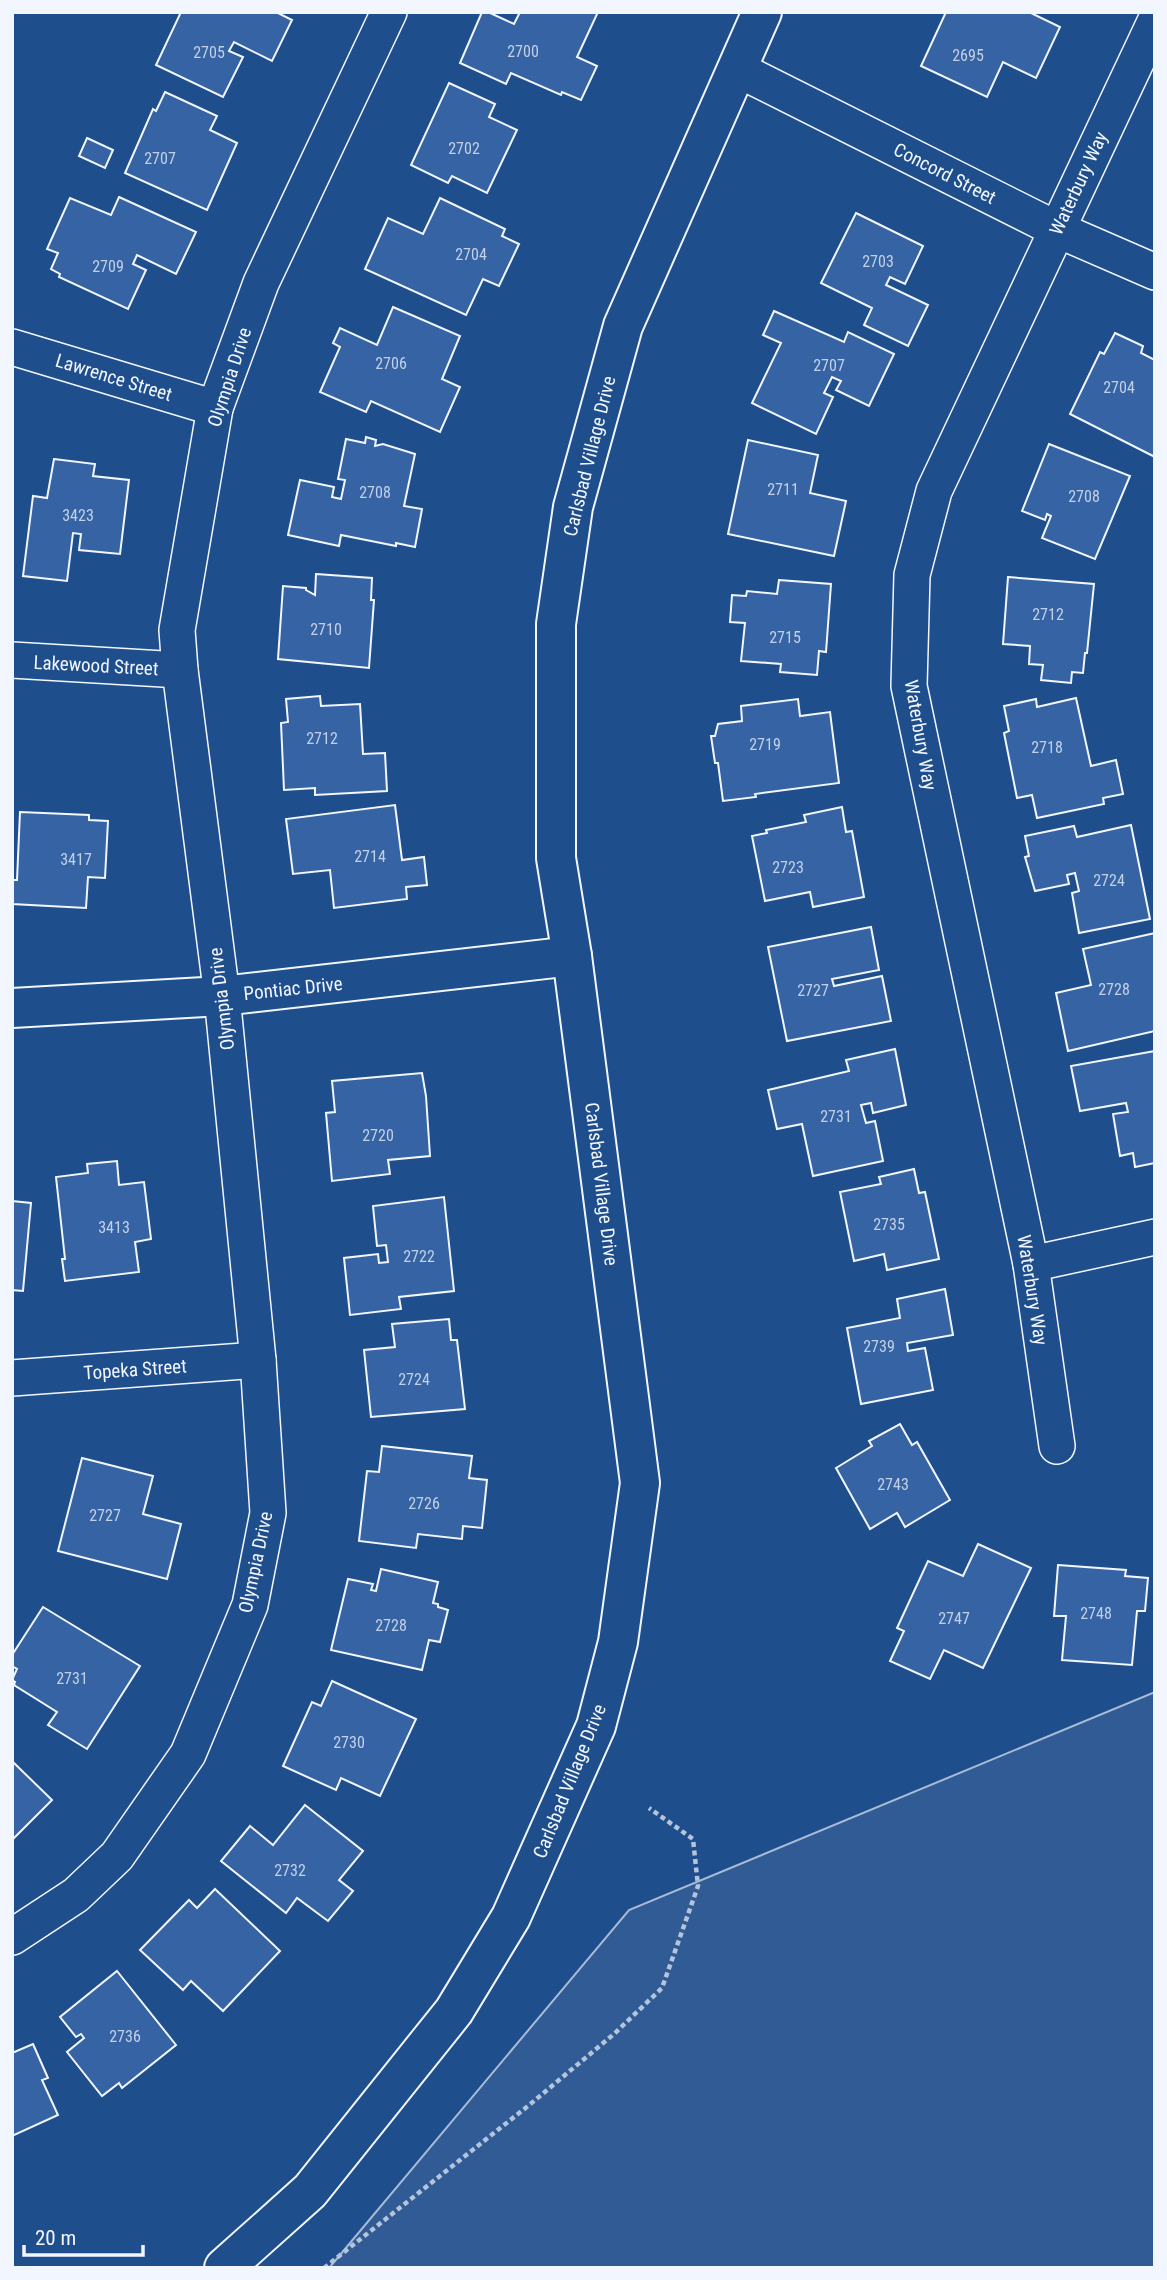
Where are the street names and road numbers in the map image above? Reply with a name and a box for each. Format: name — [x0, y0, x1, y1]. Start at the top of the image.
street label: Waterbury Way — [1044, 128, 1112, 239]
street label: Concord Street — [890, 138, 1000, 209]
street label: Olympia Drive — [203, 324, 256, 430]
street label: Lawrence Street — [53, 349, 175, 406]
street label: Carlsbad Village Drive — [558, 374, 621, 539]
street label: Lakewood Street — [33, 651, 159, 680]
street label: Waterbury Way — [900, 678, 942, 792]
street label: Olympia Drive — [204, 946, 239, 1052]
street label: Pontiac Drive — [242, 972, 344, 1005]
street label: Carlsbad Village Drive — [580, 1101, 623, 1267]
street label: Waterbury Way — [1012, 1233, 1053, 1347]
street label: Topeka Street — [83, 1354, 187, 1385]
street label: Olympia Drive — [234, 1509, 277, 1615]
street label: Carlsbad Village Drive — [528, 1701, 611, 1862]

